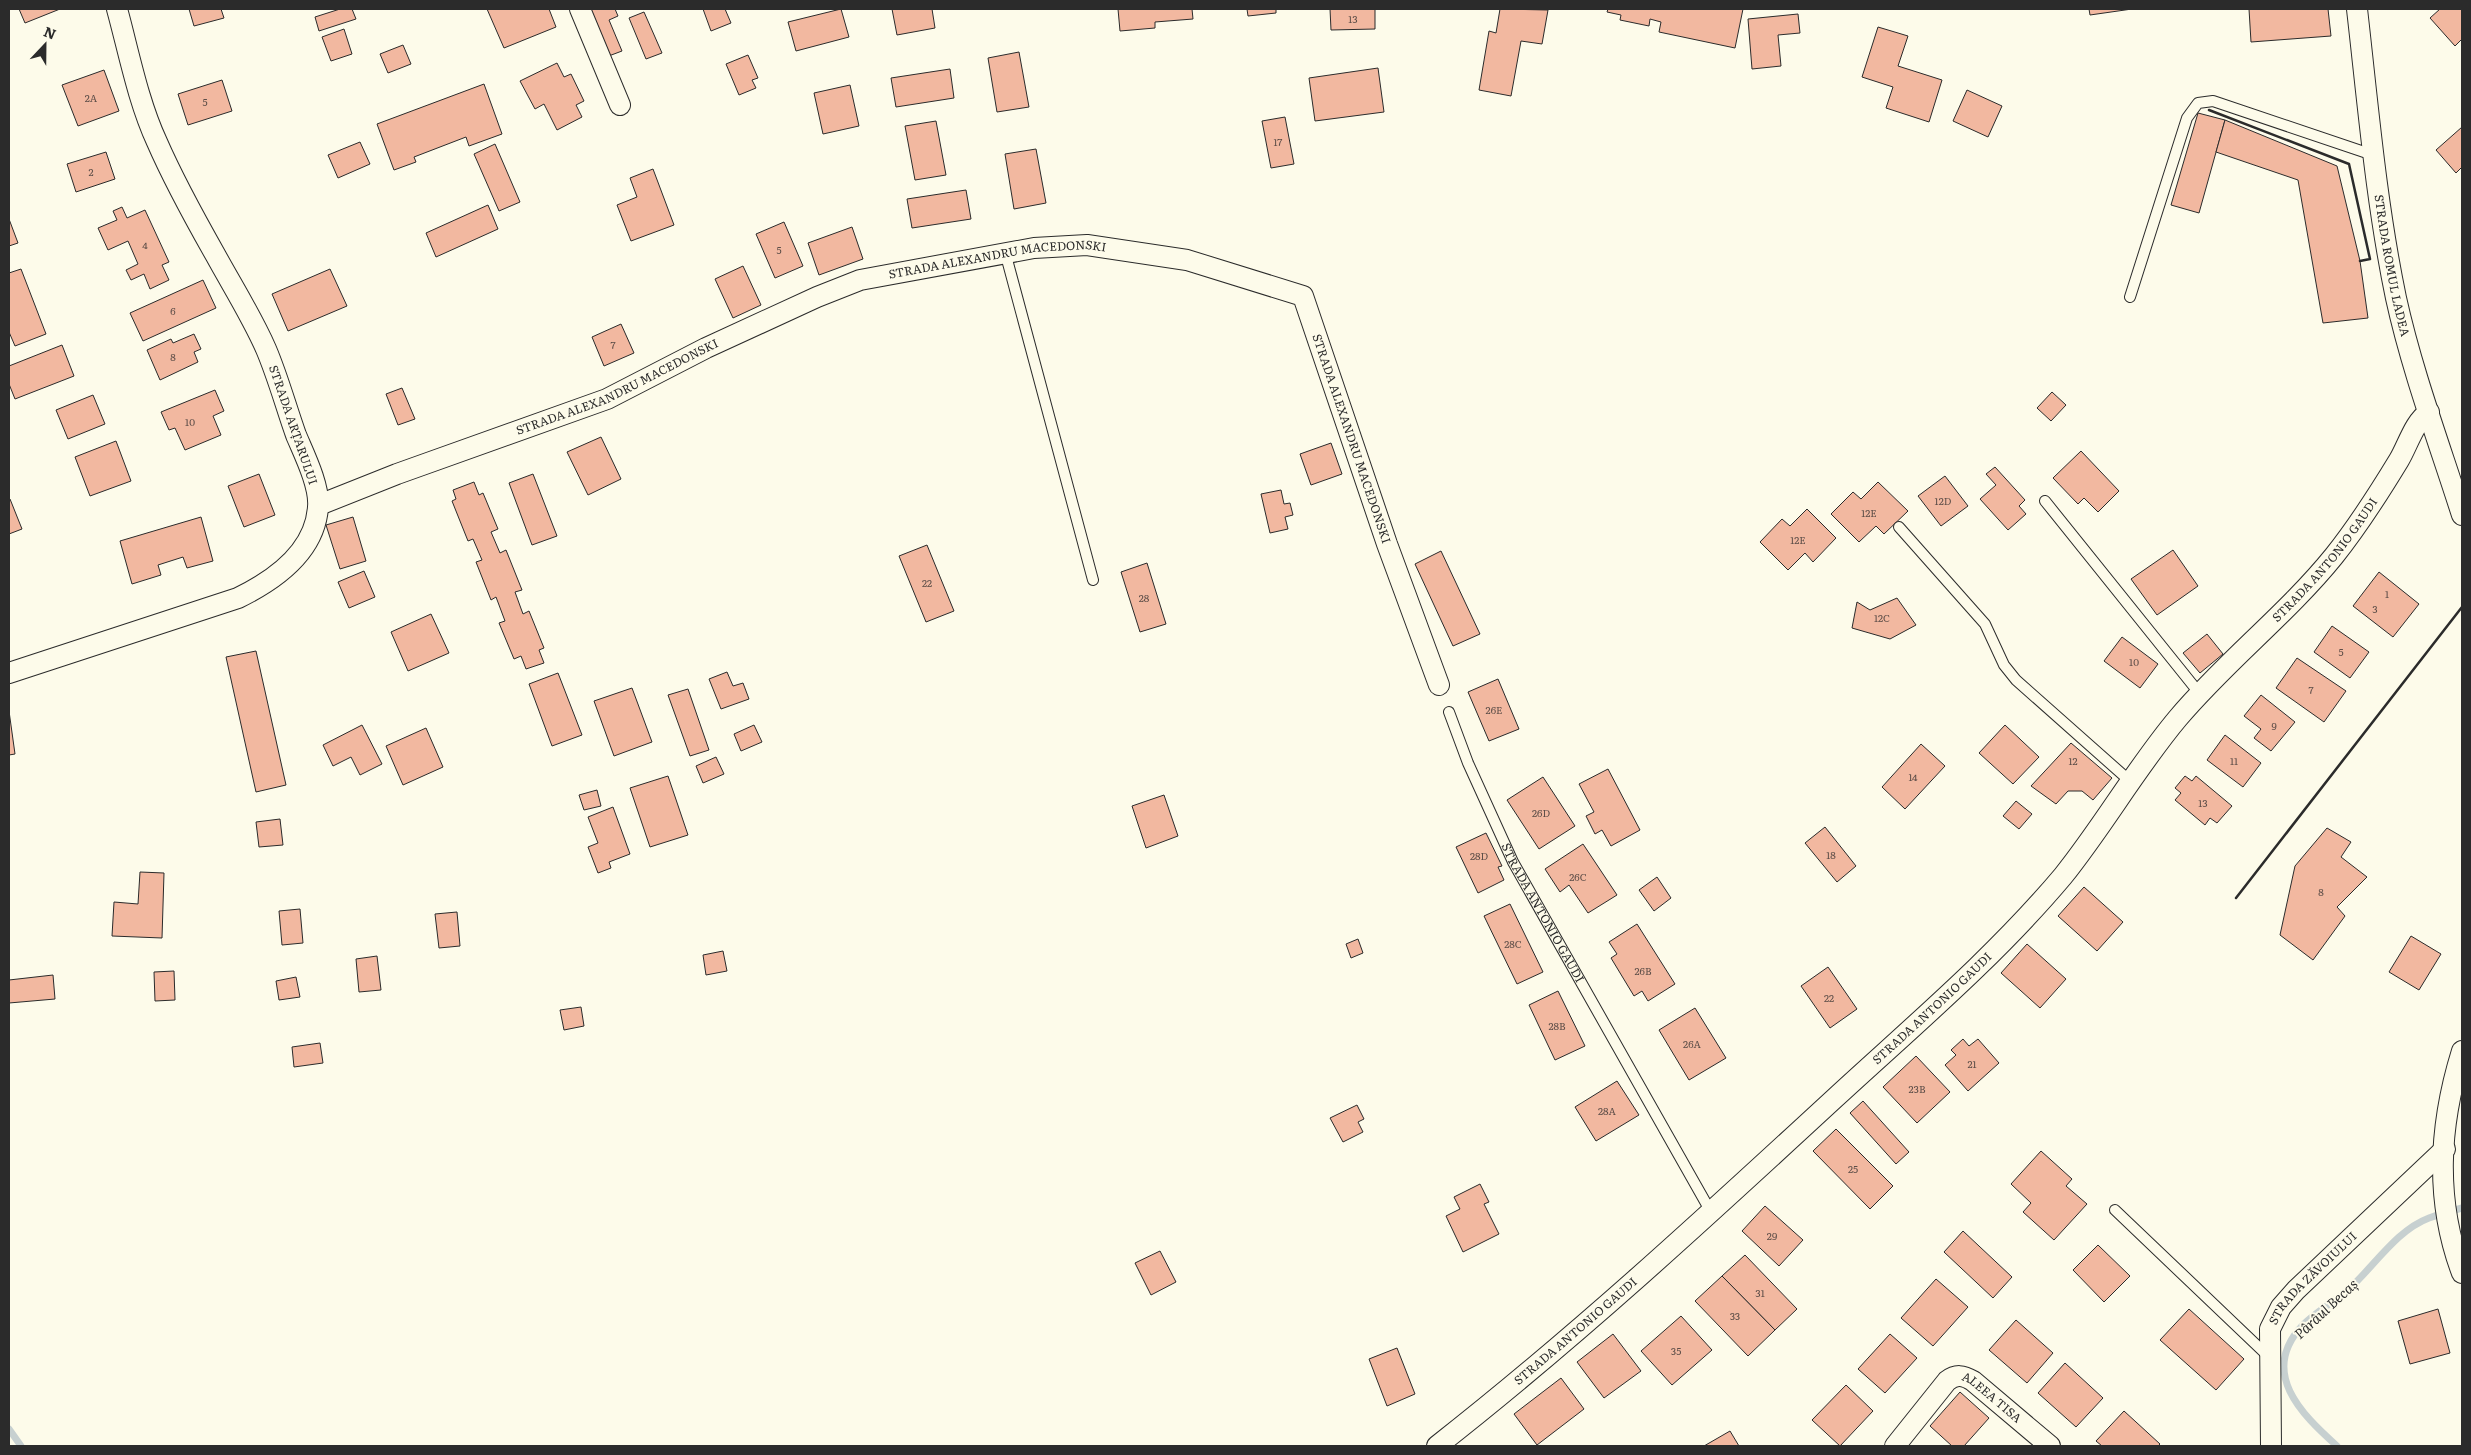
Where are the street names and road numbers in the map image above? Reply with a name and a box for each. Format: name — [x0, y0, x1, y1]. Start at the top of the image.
street label: STRADA ROMUL LADEA — [2371, 193, 2415, 338]
street label: STRADA ALEXANDRU MACEDONSKI — [887, 235, 1108, 283]
street label: STRADA ALEXANDRU MACEDONSKI — [1308, 331, 1396, 546]
street label: STRADA ALEXANDRU MACEDONSKI — [513, 334, 721, 439]
street label: STRADA ARȚARULUI — [265, 362, 323, 487]
street label: STRADA ANTONIO GAUDI — [2267, 494, 2381, 626]
street label: STRADA ANTONIO GAUDI — [1498, 840, 1589, 986]
street label: STRADA ANTONIO GAUDI — [1868, 948, 1995, 1068]
street label: STRADA ZĂVOIULUI — [2264, 1227, 2360, 1327]
street label: STRADA ANTONIO GAUDI — [1509, 1272, 1641, 1389]
street label: ALEEA TISA — [1959, 1367, 2026, 1427]

